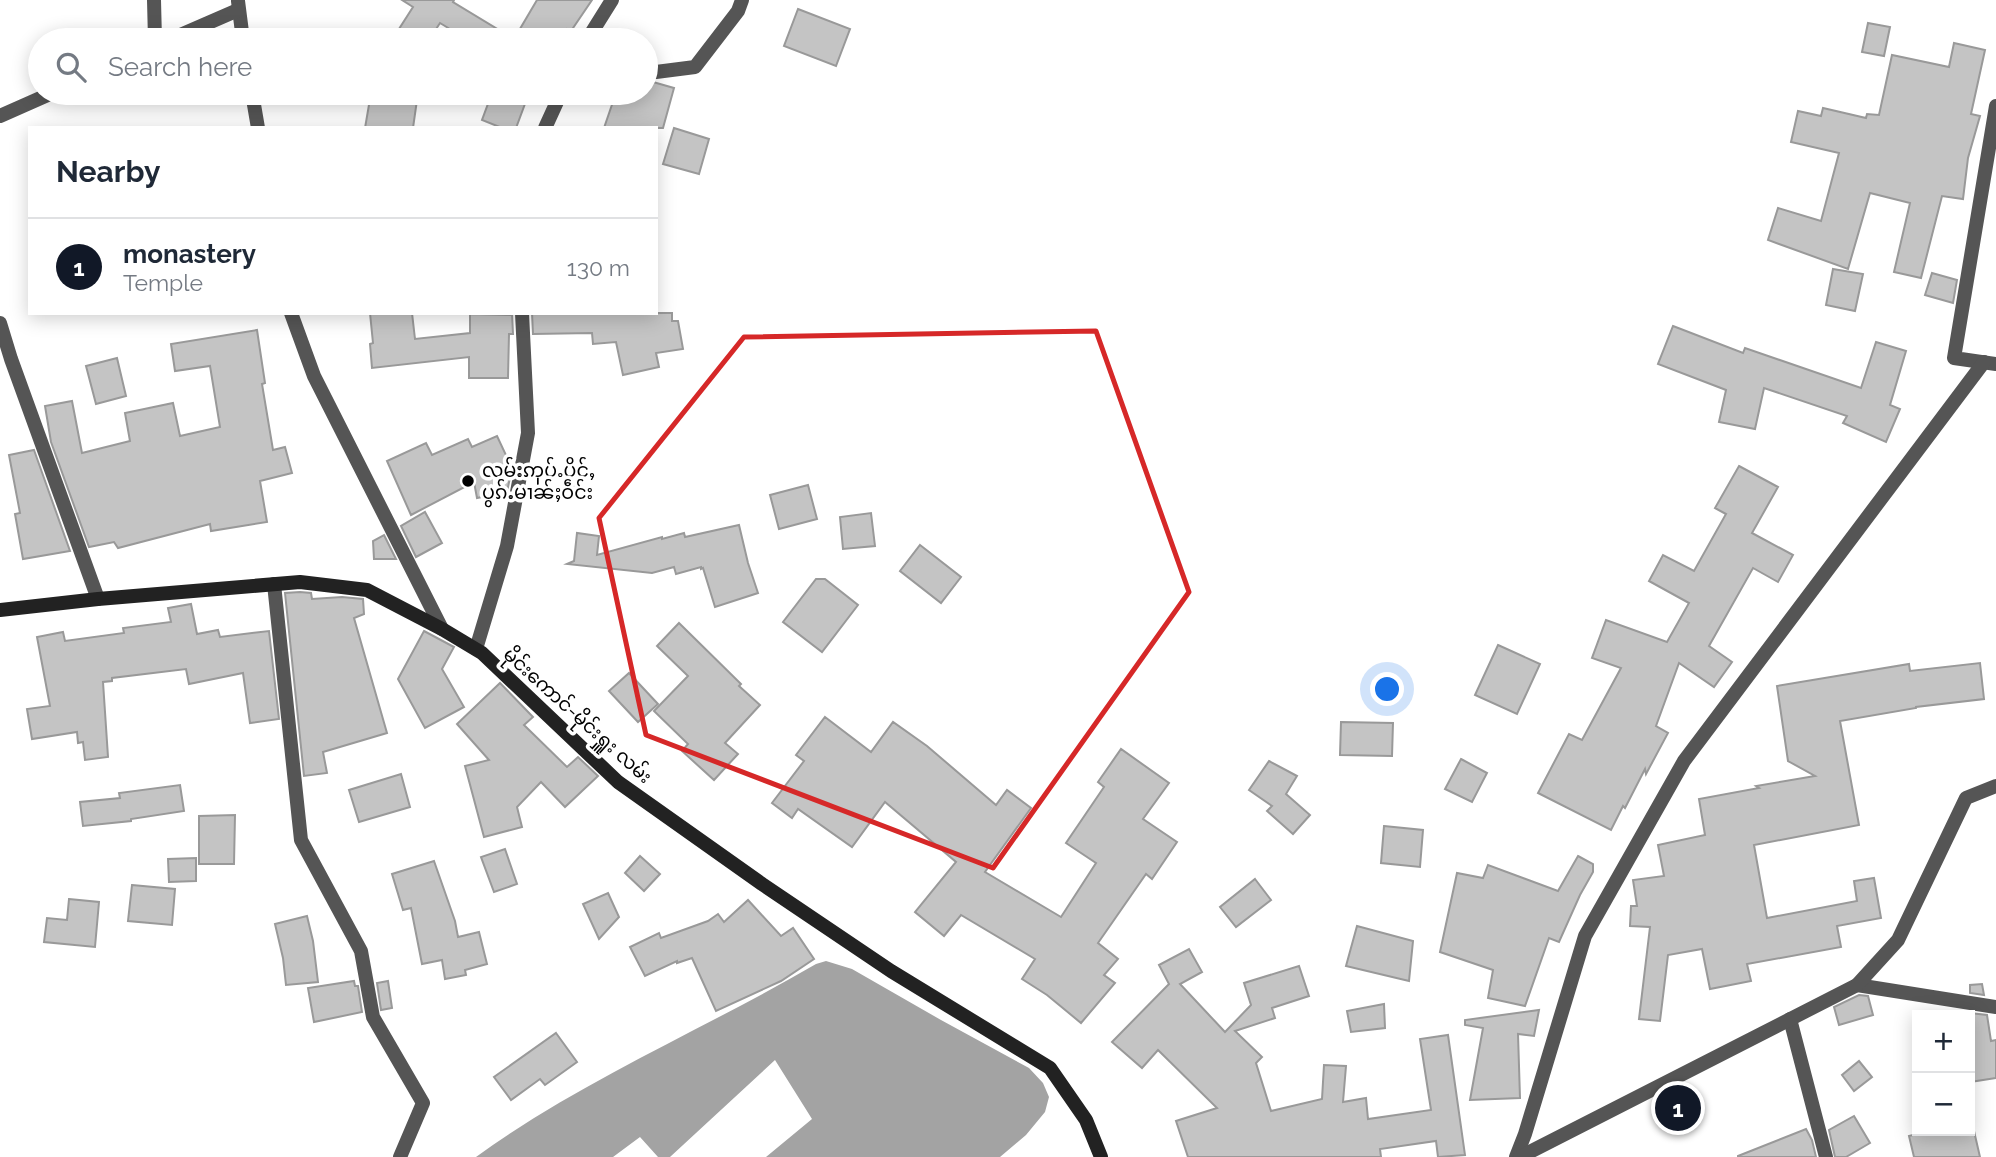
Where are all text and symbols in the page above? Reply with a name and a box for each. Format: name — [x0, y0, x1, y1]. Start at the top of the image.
search box — [28, 28, 658, 105]
icon: search — [52, 48, 90, 86]
text: Search here — [108, 52, 252, 82]
text: Nearby — [56, 154, 160, 189]
text: monastery — [123, 239, 256, 269]
text: 1 — [73, 254, 85, 281]
text: 130 m — [567, 254, 630, 281]
text: Temple — [123, 269, 203, 296]
place label: လုမ်းဢုပ်ႉပိူင်ႇ ပွၵ်ႉမၢၼ်ႈဝဵင်း — [482, 456, 595, 508]
marker: လုမ်းဢုပ်ႉပိူင်ႇ ပွၵ်ႉမၢၼ်ႈဝဵင်း — [460, 473, 476, 489]
street label: မိုင်းကောင်-မိုင်းရှူး လမ်း — [495, 640, 659, 792]
your location — [1370, 672, 1404, 706]
map controls — [1912, 1010, 1975, 1136]
button: + — [1912, 1010, 1975, 1073]
button: − — [1912, 1073, 1975, 1136]
pin: 1 — [1655, 1082, 1701, 1134]

